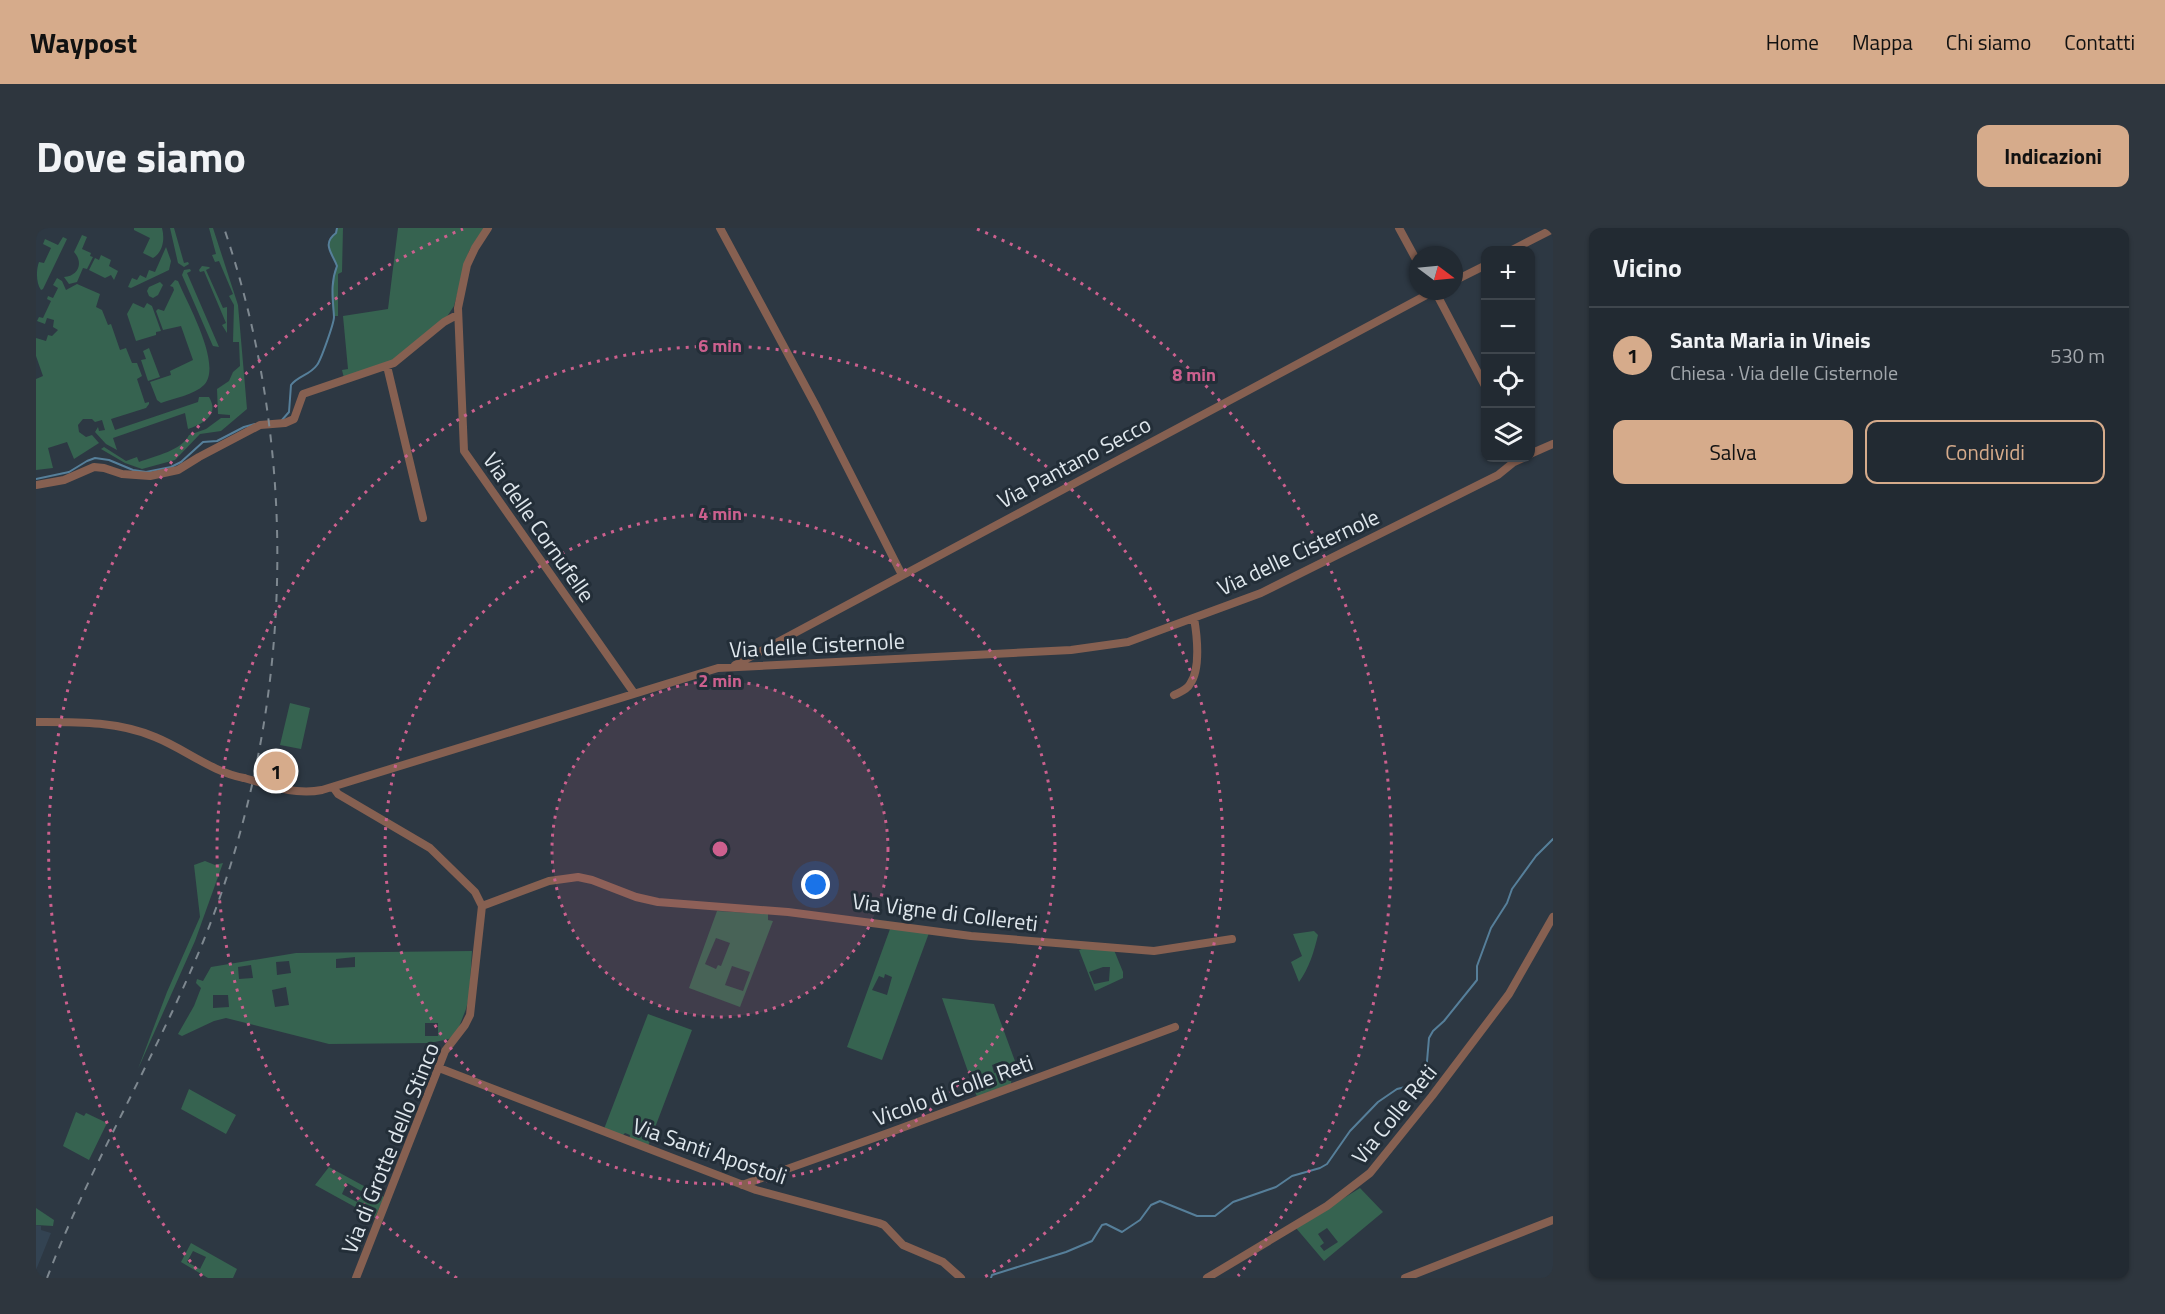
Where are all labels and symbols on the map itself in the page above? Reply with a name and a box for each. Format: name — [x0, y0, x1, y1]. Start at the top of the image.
north arrow — [1409, 246, 1463, 300]
text: 6 min — [698, 332, 742, 359]
text: 8 min — [1172, 361, 1216, 388]
street label: Via Pantano Secco — [991, 407, 1157, 517]
street label: Via delle Cornufelle — [475, 445, 603, 609]
text: 4 min — [698, 500, 742, 527]
street label: Via delle Cisternole — [1211, 500, 1385, 604]
street label: Via delle Cisternole — [729, 623, 905, 667]
text: 2 min — [698, 667, 742, 694]
pin: 1 — [256, 748, 296, 794]
centre of rings — [710, 839, 730, 859]
your location — [801, 870, 830, 899]
street label: Via Vigne di Collereti — [850, 884, 1040, 940]
street label: Via di Grotte dello Stinco — [332, 1037, 448, 1259]
street label: Vicolo di Colle Reti — [868, 1045, 1038, 1135]
street label: Via Colle Reti — [1343, 1057, 1445, 1171]
street label: Via Santi Apostoli — [628, 1109, 792, 1193]

